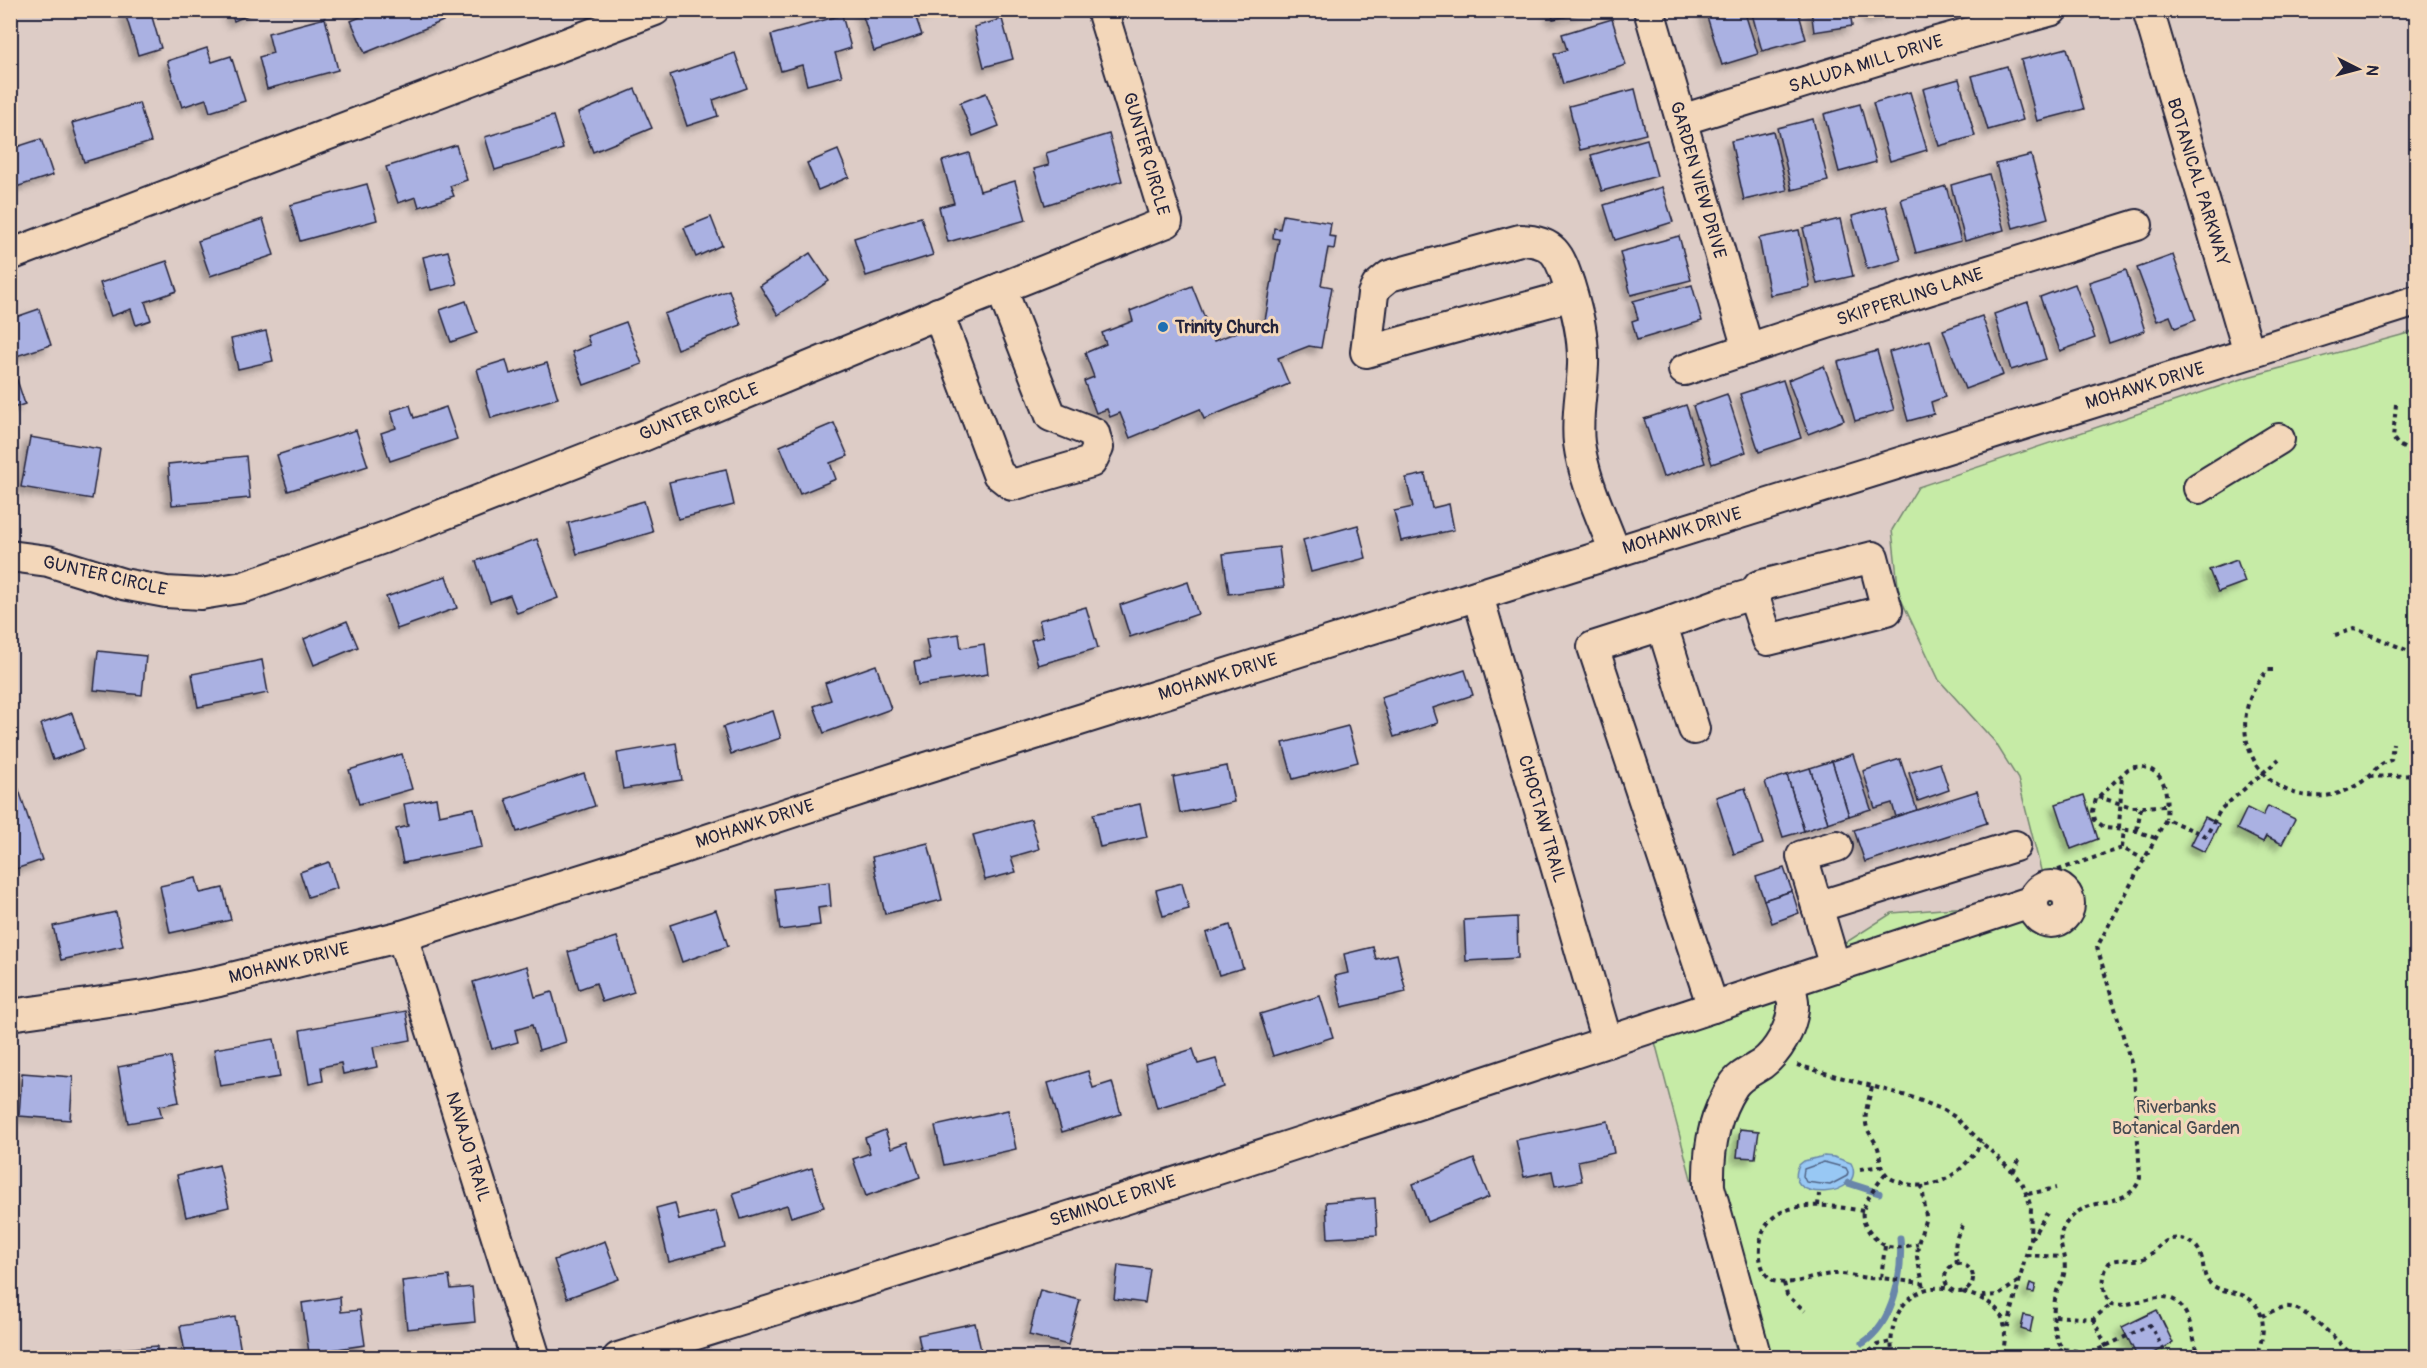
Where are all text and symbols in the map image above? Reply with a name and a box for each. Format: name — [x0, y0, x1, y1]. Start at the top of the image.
street label: SALUDA MILL DRIVE — [1786, 30, 1946, 98]
north arrow — [2328, 39, 2388, 99]
text: N — [2361, 64, 2382, 77]
street label: GUNTER CIRCLE — [1117, 90, 1175, 218]
street label: BOTANICAL PARKWAY — [2162, 95, 2235, 269]
street label: GARDEN VIEW DRIVE — [1665, 99, 1731, 261]
street label: SKIPPERLING LANE — [1834, 262, 1986, 332]
place label: Trinity Church — [1174, 316, 1279, 339]
marker: Trinity Church — [1156, 320, 1170, 334]
street label: MOHAWK DRIVE — [2083, 357, 2207, 415]
street label: GUNTER CIRCLE — [636, 378, 762, 446]
street label: MOHAWK DRIVE — [1620, 502, 1744, 560]
street label: GUNTER CIRCLE — [41, 551, 169, 601]
street label: MOHAWK DRIVE — [1156, 648, 1280, 706]
street label: CHOCTAW TRAIL — [1513, 753, 1571, 885]
street label: MOHAWK DRIVE — [693, 794, 817, 854]
street label: MOHAWK DRIVE — [226, 937, 352, 989]
street label: NAVAJO TRAIL — [440, 1089, 496, 1205]
park label: Riverbanks Botanical Garden — [2112, 1096, 2240, 1140]
street label: SEMINOLE DRIVE — [1047, 1170, 1179, 1232]

